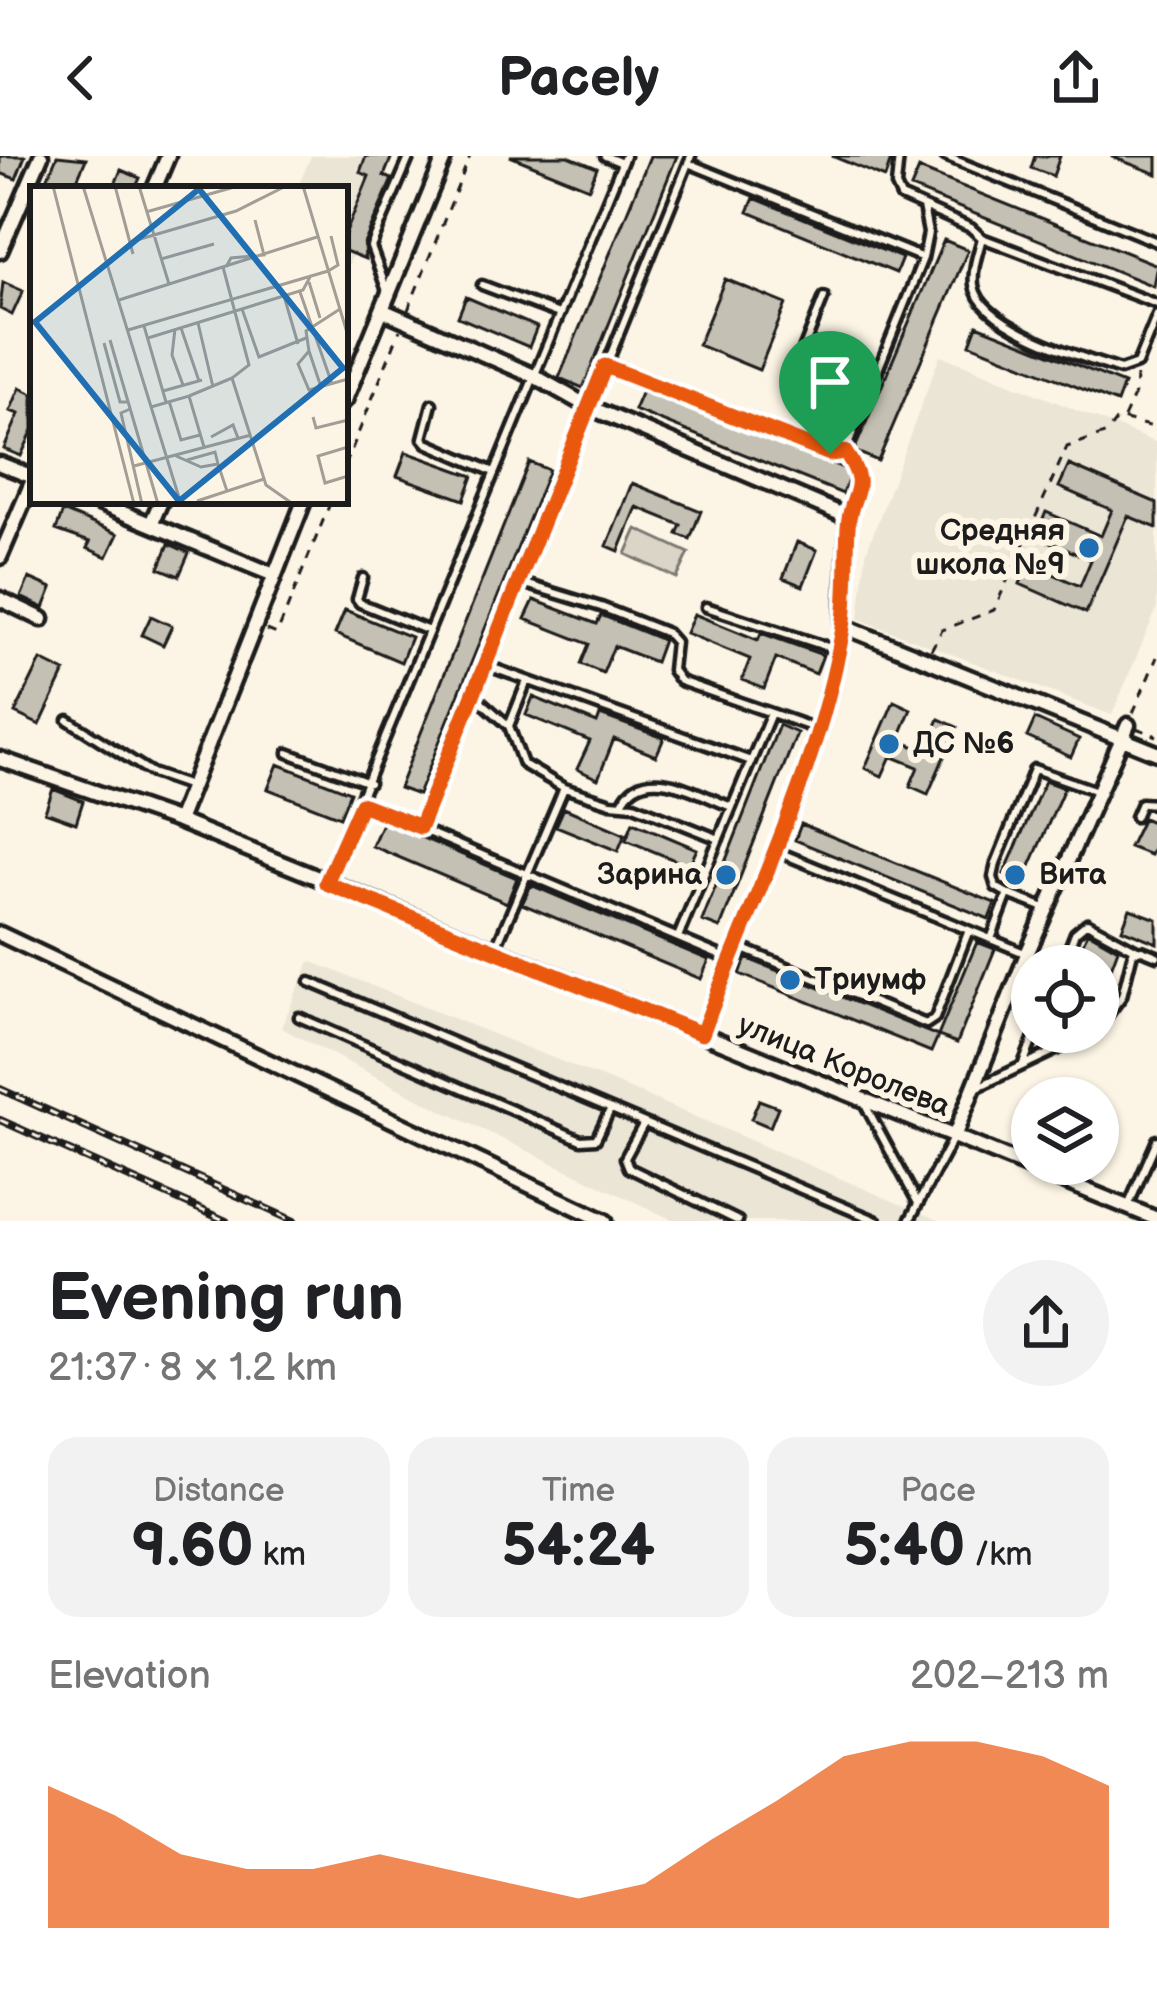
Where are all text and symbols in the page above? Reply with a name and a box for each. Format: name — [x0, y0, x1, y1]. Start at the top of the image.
icon: back — [48, 45, 114, 111]
icon: share — [1043, 45, 1109, 111]
text: Pacely — [498, 46, 659, 111]
inset map — [30, 186, 348, 504]
pin — [779, 331, 881, 454]
icon: arrive — [797, 349, 863, 415]
place label: Средняя школа №9 — [916, 513, 1065, 583]
marker: Средняя школа №9 — [1076, 535, 1102, 561]
place label: ДС №6 — [913, 726, 1015, 762]
marker: ДС №6 — [876, 731, 902, 757]
place label: Зарина — [597, 857, 703, 893]
place label: Вита — [1039, 857, 1107, 893]
marker: Зарина — [713, 862, 739, 888]
marker: Вита — [1002, 862, 1028, 888]
map controls — [1011, 945, 1119, 1185]
button: locate — [1011, 945, 1119, 1053]
place label: Триумф — [814, 962, 927, 998]
marker: Триумф — [777, 967, 803, 993]
street label: улица Королева — [733, 1007, 956, 1125]
button: layers — [1011, 1077, 1119, 1185]
text: Evening run — [48, 1260, 404, 1339]
button: share — [983, 1260, 1109, 1386]
text: 21:37 · 8 × 1.2 km — [48, 1345, 337, 1392]
text: Distance — [153, 1471, 285, 1511]
text: Time — [542, 1471, 615, 1511]
text: Pace — [901, 1471, 976, 1511]
text: 9.60 — [132, 1511, 254, 1583]
text: 54:24 — [502, 1511, 655, 1583]
text: 5:40 — [844, 1511, 965, 1583]
text: km — [254, 1535, 306, 1575]
text: /km — [965, 1535, 1033, 1575]
text: Elevation — [48, 1653, 211, 1700]
text: 202–213 m — [910, 1653, 1109, 1700]

